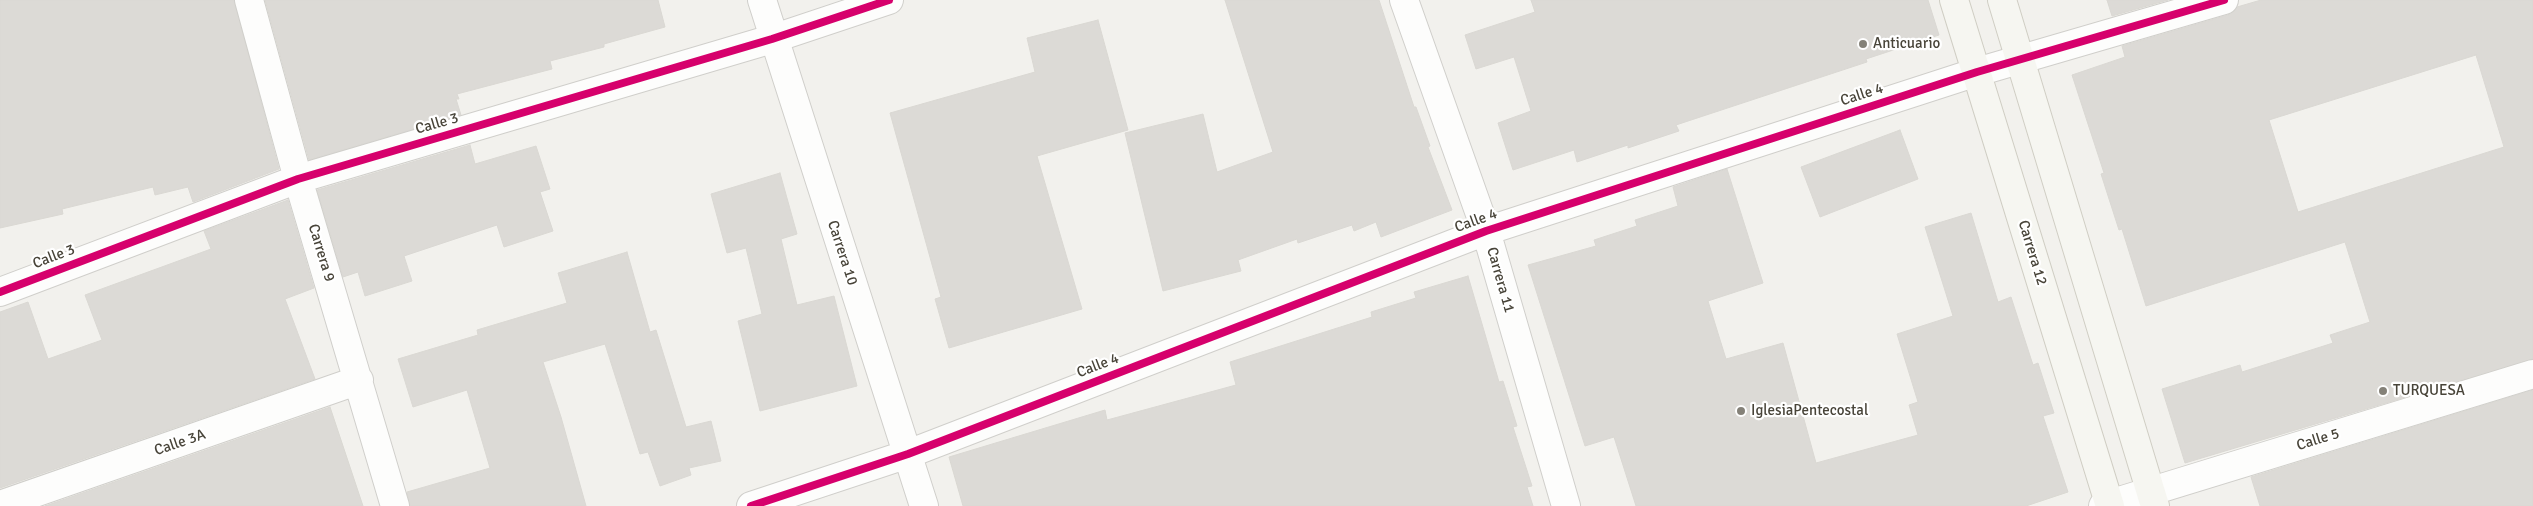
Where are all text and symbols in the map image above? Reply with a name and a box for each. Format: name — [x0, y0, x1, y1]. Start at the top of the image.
place label: Anticuario — [1873, 35, 1940, 53]
marker: Anticuario — [1857, 38, 1869, 50]
street label: Calle 4 — [1838, 80, 1886, 110]
street label: Calle 3 — [413, 109, 461, 139]
street label: Calle 4 — [1452, 205, 1500, 237]
street label: Carrera 10 — [823, 218, 861, 288]
street label: Carrera 12 — [2014, 218, 2050, 288]
street label: Carrera 9 — [304, 222, 338, 284]
street label: Calle 3 — [30, 241, 78, 273]
street label: Carrera 11 — [1482, 245, 1518, 315]
street label: Calle 4 — [1074, 350, 1122, 382]
place label: TURQUESA — [2393, 382, 2465, 400]
marker: TURQUESA — [2377, 385, 2389, 397]
place label: IglesiaPentecostal — [1751, 402, 1868, 420]
marker: IglesiaPentecostal — [1735, 405, 1747, 417]
street label: Calle 5 — [2294, 425, 2342, 455]
street label: Calle 3A — [152, 426, 208, 460]

